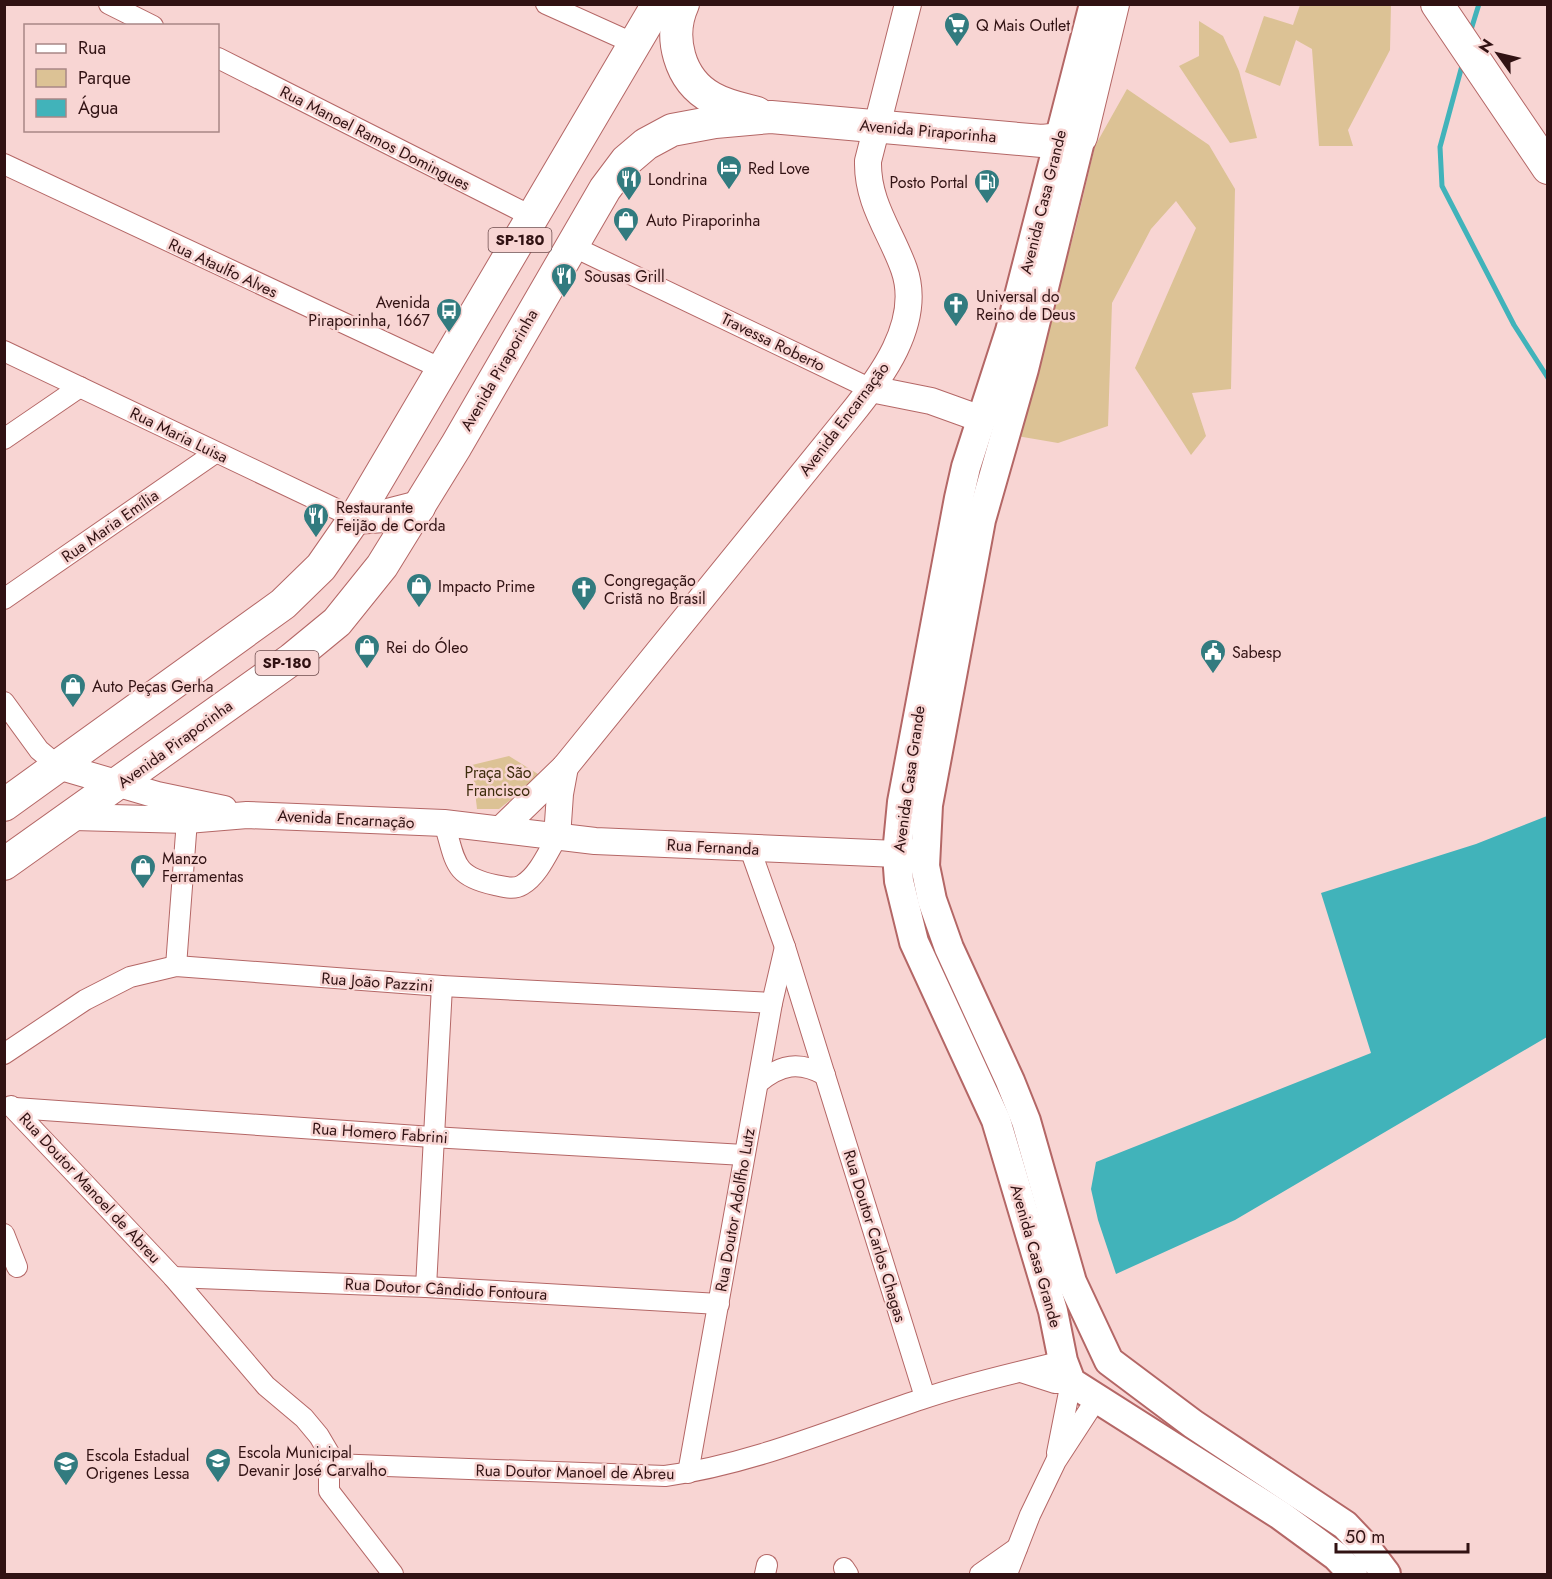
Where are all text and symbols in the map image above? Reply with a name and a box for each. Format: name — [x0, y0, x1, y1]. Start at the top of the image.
supermarket icon: Q Mais Outlet — [942, 10, 972, 48]
place label: Q Mais Outlet — [976, 14, 1070, 37]
legend — [24, 24, 219, 132]
north arrow — [1468, 24, 1528, 84]
text: N — [1473, 34, 1499, 58]
text: Rua — [78, 35, 106, 61]
text: Parque — [78, 65, 131, 91]
street label: Rua Manoel Ramos Domingues — [276, 80, 474, 196]
text: Água — [78, 95, 118, 121]
street label: Avenida Piraporinha — [859, 114, 997, 148]
street label: Avenida Casa Grande — [1014, 127, 1072, 277]
hotel icon: Red Love — [714, 153, 744, 191]
place label: Red Love — [748, 157, 810, 180]
restaurant icon: Londrina — [614, 164, 644, 202]
fuel station icon: Posto Portal — [972, 167, 1002, 205]
place label: Londrina — [648, 168, 707, 191]
place label: Posto Portal — [889, 171, 968, 194]
shop icon: Auto Piraporinha — [611, 205, 641, 243]
place label: Auto Piraporinha — [646, 209, 760, 232]
road number: SP-180 — [488, 228, 552, 252]
street label: Rua Ataulfo Alves — [165, 233, 281, 303]
restaurant icon: Sousas Grill — [549, 261, 579, 299]
place label: Sousas Grill — [584, 265, 665, 288]
place label: Universal do Reino de Deus — [976, 285, 1075, 326]
church icon: Universal do Reino de Deus — [941, 290, 971, 328]
place label: Avenida Piraporinha, 1667 — [308, 291, 431, 332]
bus stop icon: Avenida Piraporinha, 1667 — [434, 296, 464, 334]
street label: Avenida Piraporinha — [455, 305, 543, 435]
street label: Travessa Roberto — [717, 307, 829, 377]
street label: Avenida Encarnação — [794, 357, 895, 481]
street label: Rua Maria Luisa — [126, 401, 232, 469]
street label: Rua Maria Emília — [57, 484, 163, 568]
place label: Restaurante Feijão de Corda — [336, 496, 445, 537]
restaurant icon: Restaurante Feijão de Corda — [301, 501, 331, 539]
place label: Congregação Cristã no Brasil — [604, 569, 706, 610]
shop icon: Impacto Prime — [404, 571, 434, 609]
church icon: Congregação Cristã no Brasil — [569, 574, 599, 612]
place label: Impacto Prime — [438, 575, 535, 598]
shop icon: Rei do Óleo — [352, 632, 382, 670]
place label: Rei do Óleo — [386, 636, 468, 659]
public building icon: Sabesp — [1198, 637, 1228, 675]
place label: Sabesp — [1232, 641, 1281, 664]
road number: SP-180 — [256, 651, 318, 675]
shop icon: Auto Peças Gerha — [58, 671, 88, 709]
place label: Auto Peças Gerha — [92, 675, 213, 698]
street label: Avenida Piraporinha — [113, 694, 237, 794]
street label: Avenida Casa Grande — [887, 704, 931, 854]
park label: Praça São Francisco — [464, 761, 532, 802]
street label: Avenida Encarnação — [277, 804, 415, 834]
street label: Rua Fernanda — [666, 833, 760, 861]
place label: Manzo Ferramentas — [162, 847, 244, 888]
shop icon: Manzo Ferramentas — [128, 852, 158, 890]
street label: Rua João Pazzini — [321, 967, 433, 997]
street label: Rua Doutor Manoel de Abreu — [14, 1107, 166, 1269]
street label: Rua Homero Fabrini — [311, 1117, 449, 1149]
street label: Rua Doutor Adolfho Lutz — [709, 1126, 761, 1294]
street label: Rua Doutor Carlos Chagas — [838, 1147, 912, 1325]
street label: Avenida Casa Grande — [1005, 1182, 1067, 1330]
street label: Rua Doutor Cândido Fontoura — [344, 1272, 548, 1306]
place label: Escola Municipal Devanir José Carvalho — [238, 1441, 387, 1482]
place label: Escola Estadual Origenes Lessa — [86, 1444, 190, 1485]
school or university icon: Escola Municipal Devanir José Carvalho — [203, 1446, 233, 1484]
school or university icon: Escola Estadual Origenes Lessa — [51, 1449, 81, 1487]
street label: Rua Doutor Manoel de Abreu — [475, 1459, 675, 1485]
scale bar — [1336, 1516, 1468, 1554]
text: 50 m — [1345, 1524, 1385, 1550]

